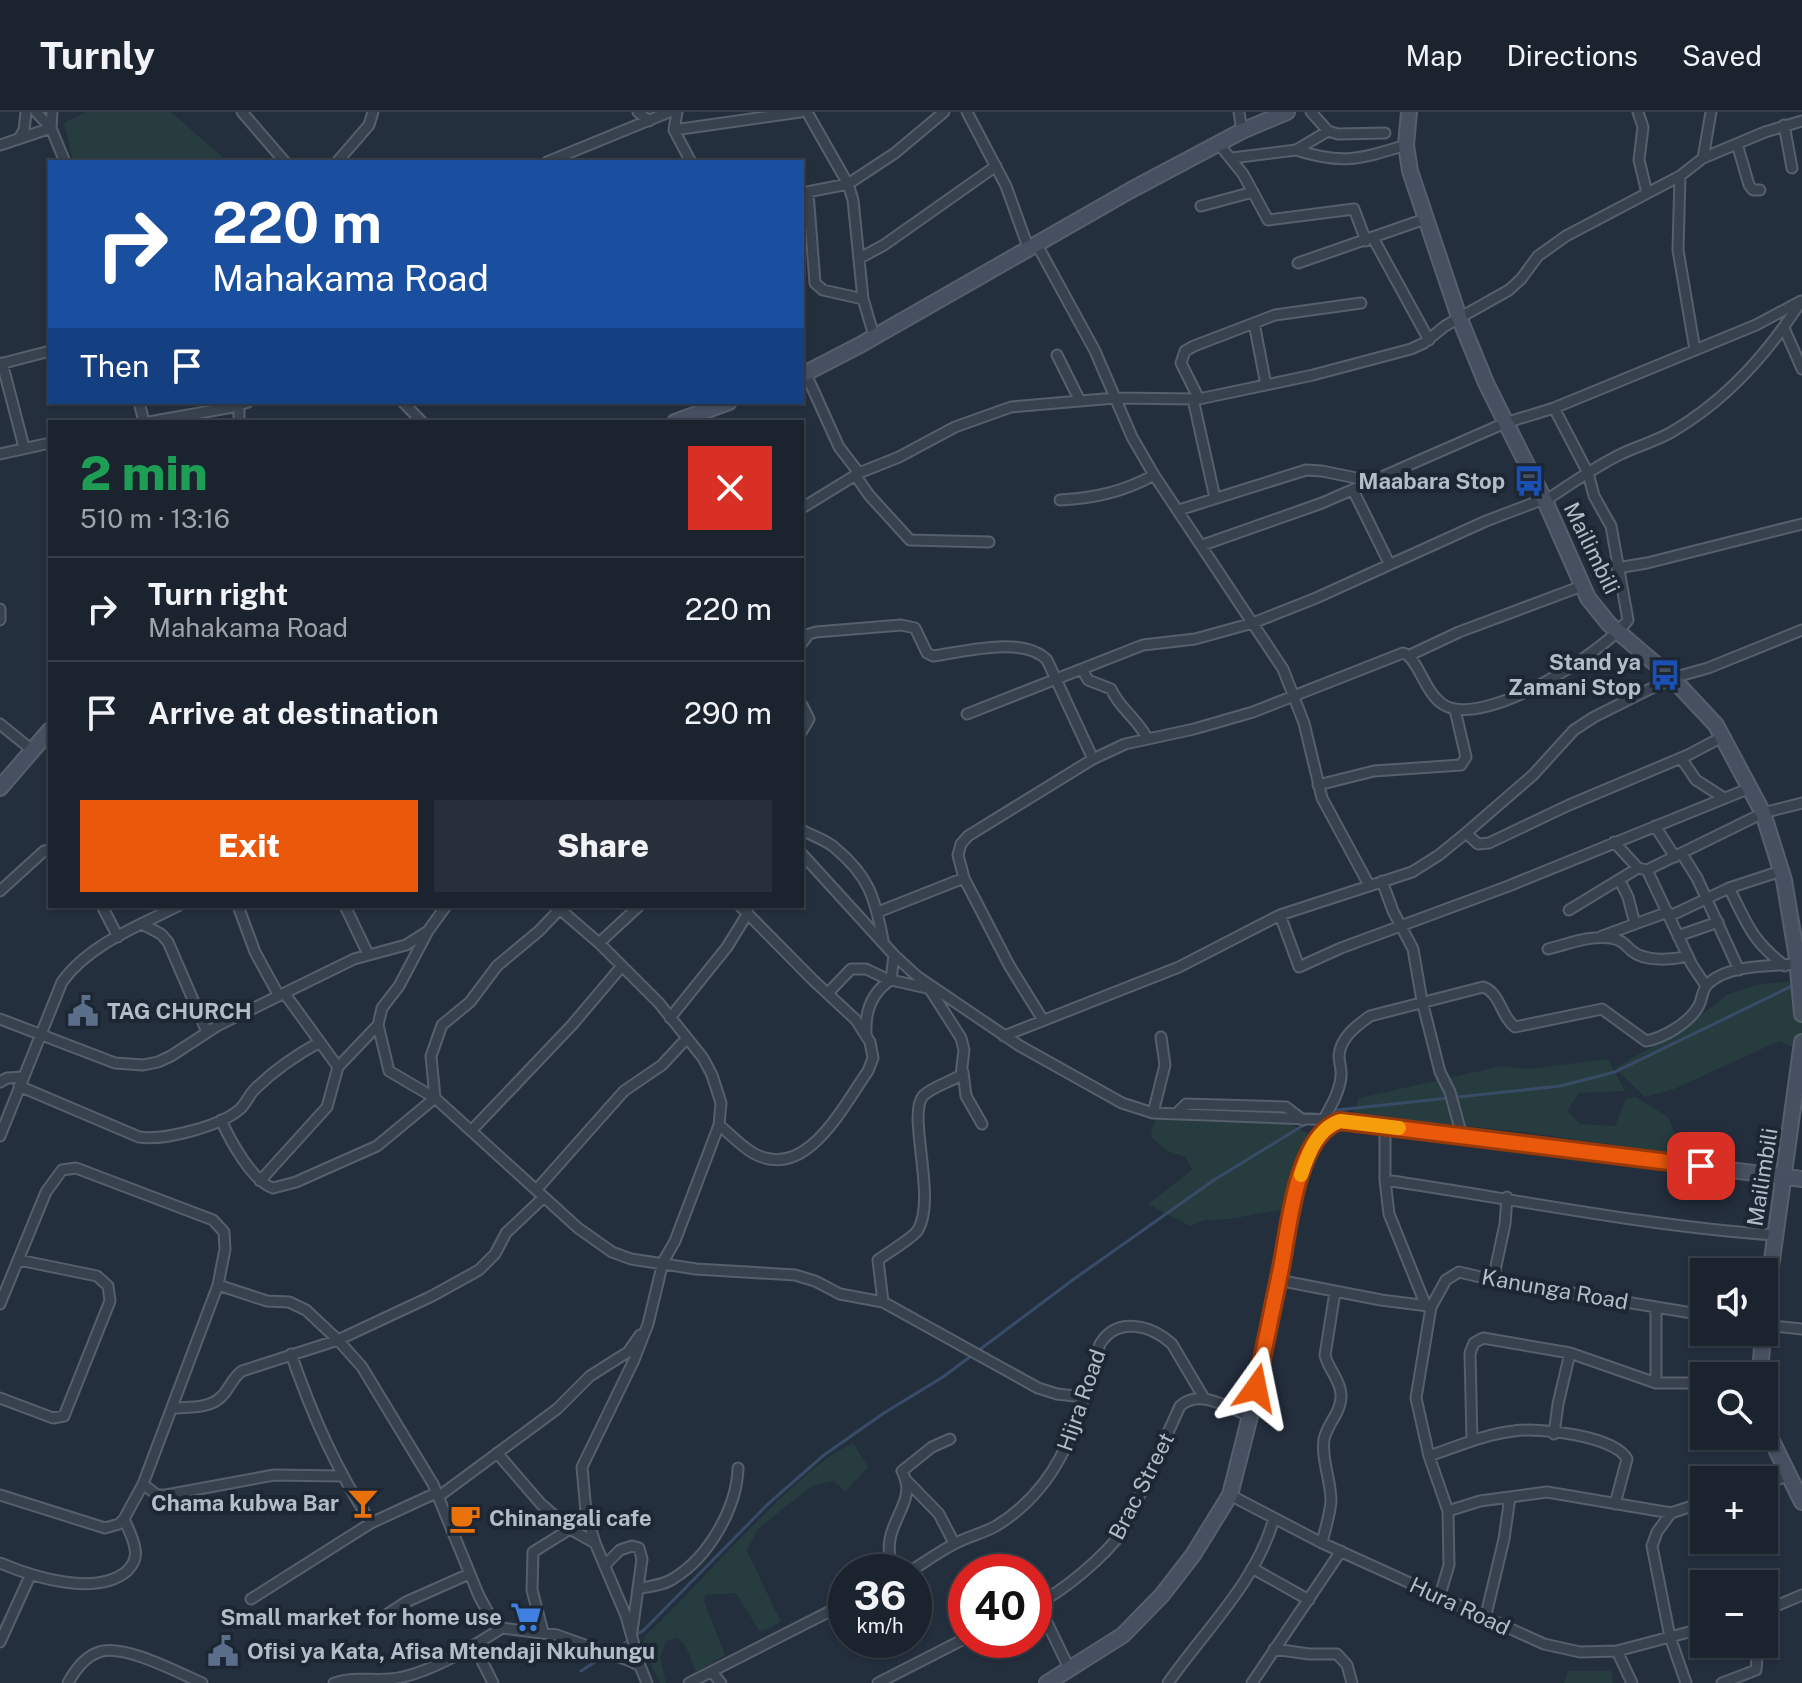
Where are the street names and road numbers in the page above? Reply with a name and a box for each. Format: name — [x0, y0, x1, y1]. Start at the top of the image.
street label: Mailimbili — [1559, 498, 1625, 598]
street label: Mailimbili — [1741, 1126, 1783, 1228]
street label: Kanunga Road — [1480, 1263, 1630, 1315]
street label: Hijra Road — [1051, 1346, 1111, 1454]
street label: Brac Street — [1103, 1428, 1179, 1544]
street label: Hura Road — [1406, 1571, 1514, 1641]

